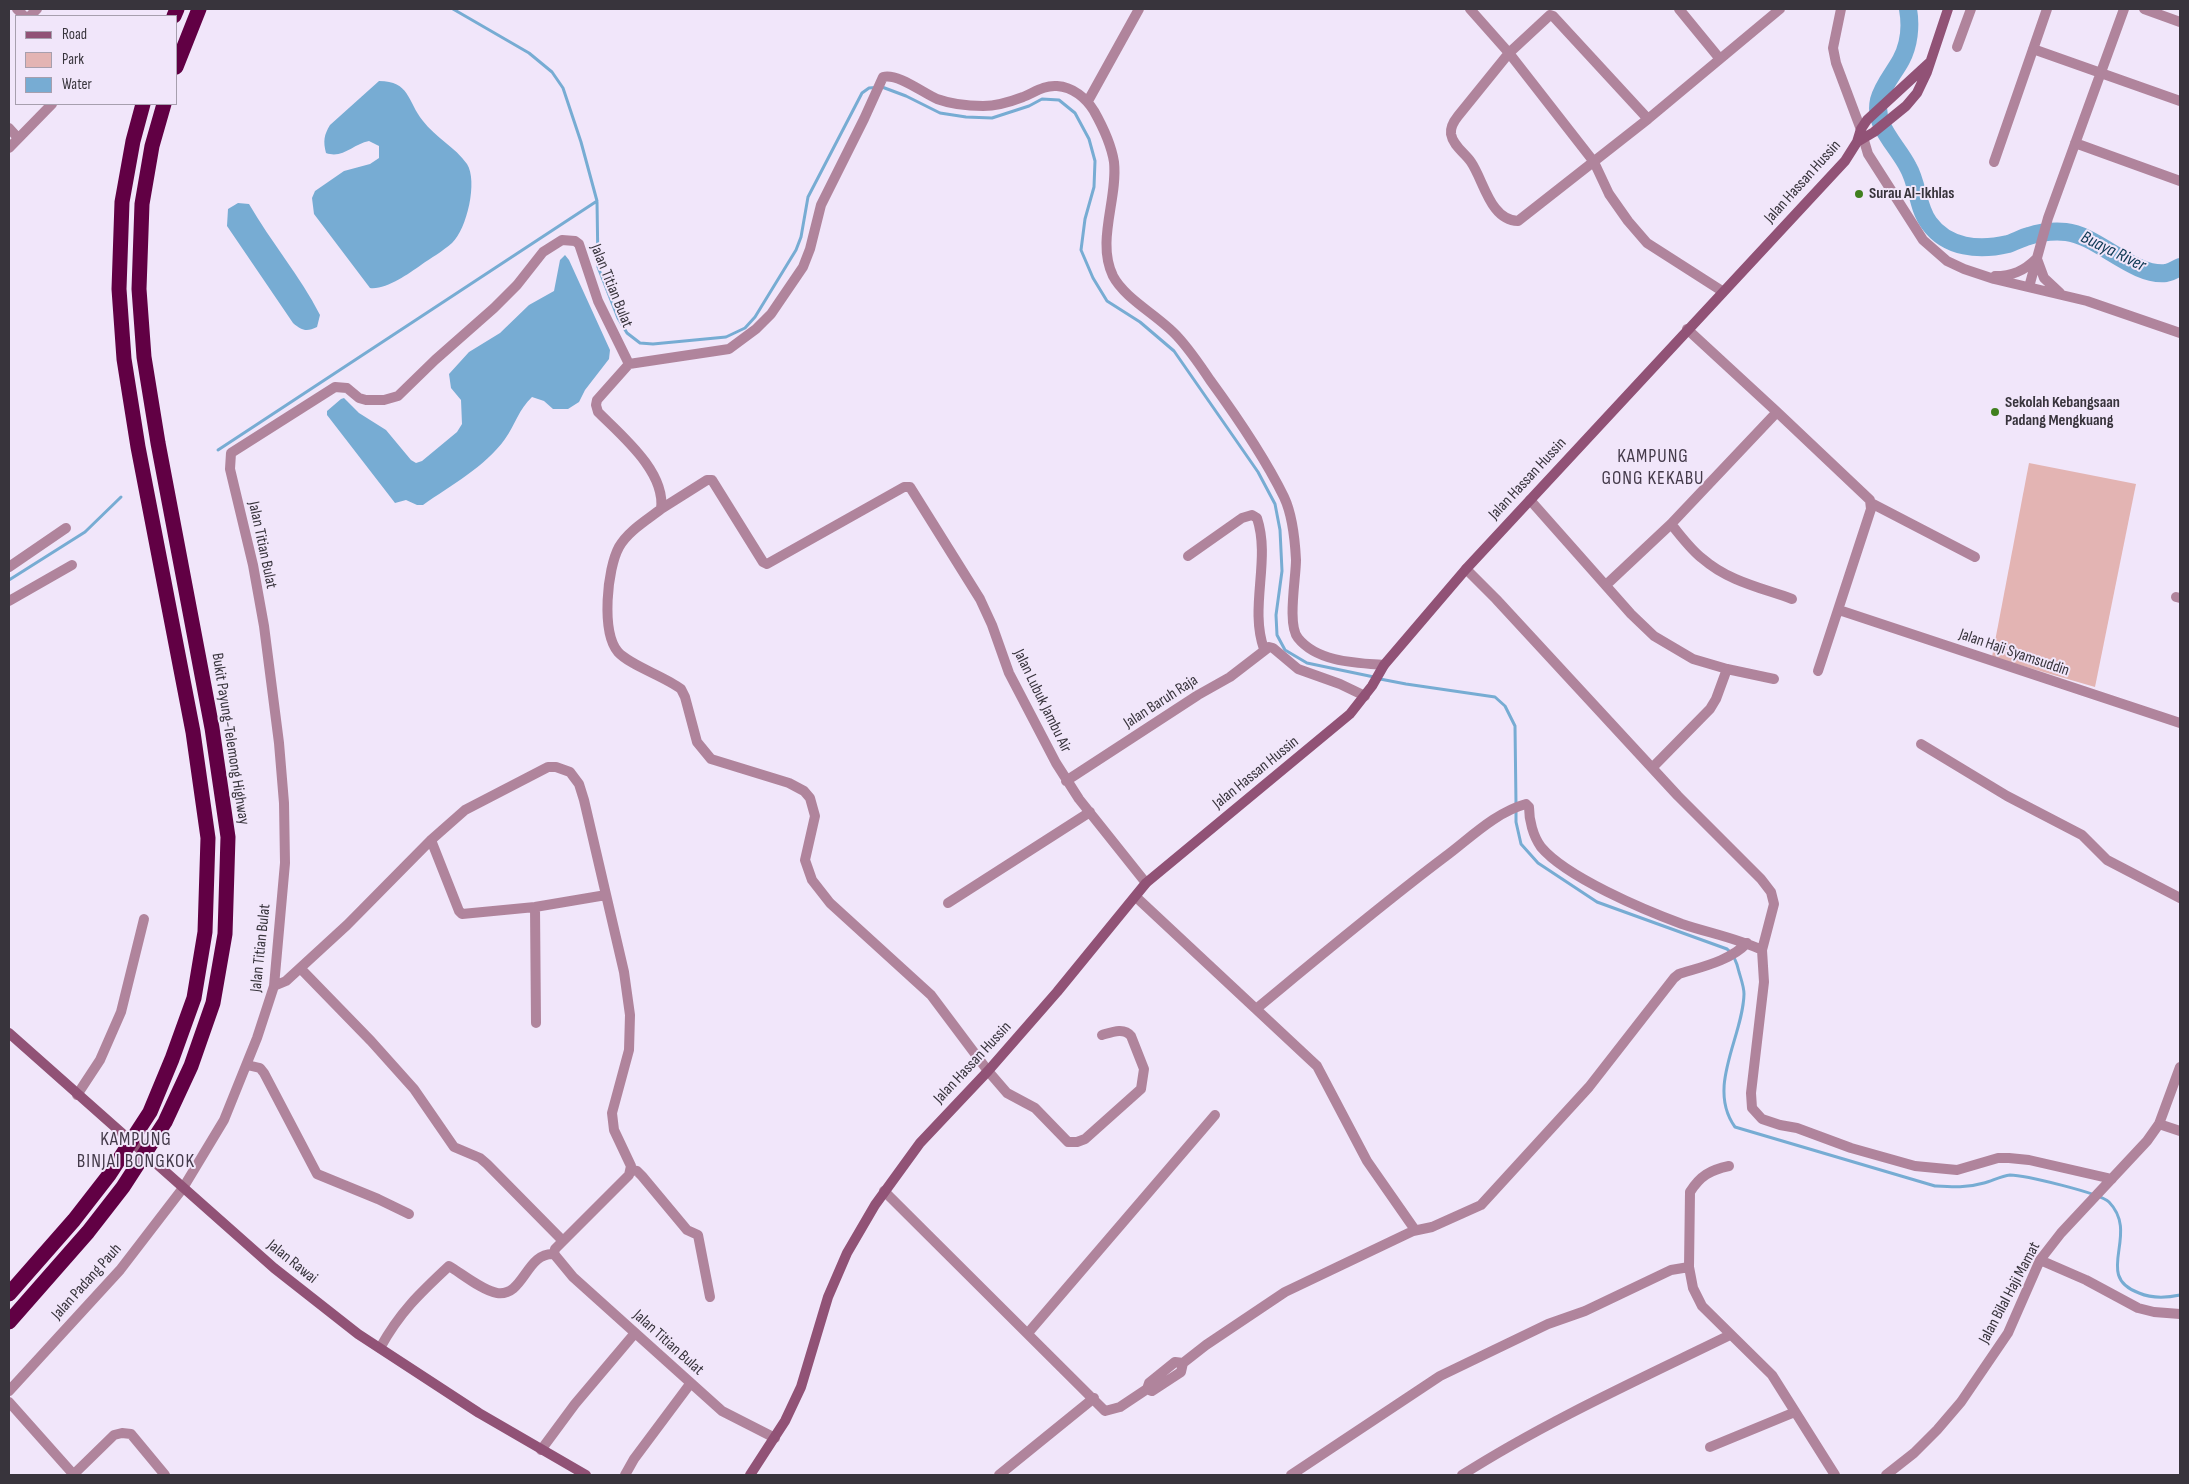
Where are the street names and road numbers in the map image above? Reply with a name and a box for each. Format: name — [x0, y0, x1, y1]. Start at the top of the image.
street label: Jalan Hassan Hussin — [1761, 137, 1845, 227]
street label: Jalan Titian Bulat — [585, 241, 637, 331]
street label: Jalan Hassan Hussin — [1485, 434, 1571, 524]
street label: Jalan Titian Bulat — [243, 500, 281, 590]
street label: Jalan Haji Syamsuddin — [1956, 625, 2072, 681]
street label: Jalan Lubuk Jambu Air — [1009, 646, 1075, 756]
street label: Bukit Payung-Telemong Highway — [207, 652, 253, 826]
street label: Jalan Baruh Raja — [1120, 671, 1202, 733]
street label: Jalan Hassan Hussin — [1209, 732, 1303, 814]
street label: Jalan Titian Bulat — [247, 903, 275, 993]
street label: Jalan Hassan Hussin — [930, 1018, 1016, 1108]
street label: Jalan Rawai — [263, 1236, 321, 1288]
street label: Jalan Bilal Haji Mamat — [1975, 1239, 2045, 1347]
street label: Jalan Padang Pauh — [48, 1240, 126, 1324]
street label: Jalan Titian Bulat — [629, 1306, 707, 1380]

